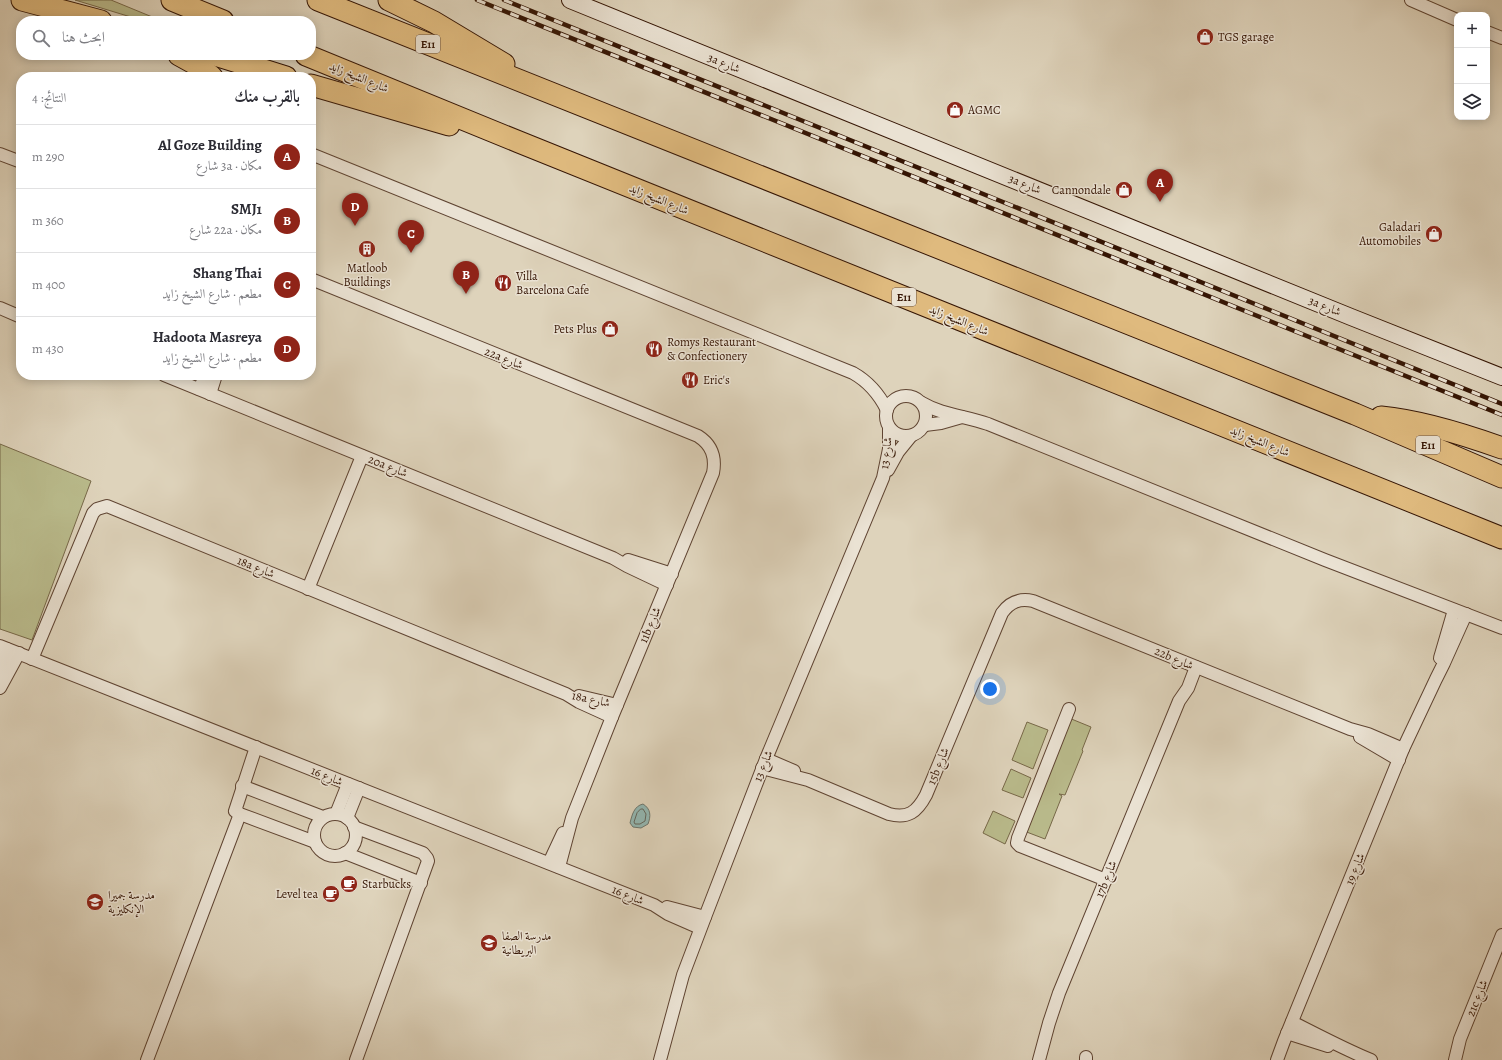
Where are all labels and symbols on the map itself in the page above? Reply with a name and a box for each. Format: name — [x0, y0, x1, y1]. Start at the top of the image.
shop icon: TGS garage — [1195, 27, 1215, 47]
place label: TGS garage — [1218, 29, 1274, 45]
road number: E11 — [416, 35, 440, 53]
street label: 3a شارع — [704, 49, 743, 80]
street label: شارع الشيخ زايد — [326, 58, 391, 99]
shop icon: AGMC — [945, 100, 965, 120]
place label: AGMC — [967, 102, 1000, 118]
pin: A — [1147, 169, 1173, 202]
street label: 3a شارع — [1005, 170, 1044, 201]
street label: شارع الشيخ زايد — [626, 180, 691, 221]
shop icon: Cannondale — [1114, 180, 1134, 200]
place label: Cannondale — [1052, 182, 1111, 198]
pin: D — [342, 193, 368, 226]
place label: Galadari Automobiles — [1358, 219, 1421, 249]
pin: C — [398, 220, 424, 253]
shop icon: Galadari Automobiles — [1424, 224, 1444, 244]
building icon: Matloob Buildings — [357, 239, 377, 259]
place label: Matloob Buildings — [343, 260, 391, 290]
pin: B — [453, 261, 479, 294]
place label: Villa Barcelona Cafe — [515, 268, 589, 298]
restaurant icon: Villa Barcelona Cafe — [493, 273, 513, 293]
road number: E11 — [892, 288, 916, 306]
street label: 3a شارع — [1305, 292, 1344, 323]
street label: شارع الشيخ زايد — [926, 301, 991, 342]
shop icon: Pets Plus — [600, 319, 620, 339]
place label: Pets Plus — [554, 321, 597, 337]
place label: Romys Restaurant & Confectionery — [667, 334, 756, 364]
restaurant icon: Romys Restaurant & Confectionery — [644, 339, 664, 359]
street label: 22a شارع — [481, 343, 526, 376]
restaurant icon: Eric's — [680, 370, 700, 390]
place label: Eric's — [703, 372, 730, 388]
street label: شارع الشيخ زايد — [1227, 422, 1292, 463]
street label: شارع 13 — [876, 436, 899, 470]
road number: E11 — [1416, 436, 1440, 454]
street label: 20a شارع — [365, 451, 410, 484]
street label: 18a شارع — [234, 552, 277, 585]
street label: 11b شارع — [635, 604, 668, 647]
street label: 22b شارع — [1151, 643, 1196, 676]
your location — [980, 679, 1000, 699]
street label: 18a شارع — [570, 687, 612, 714]
street label: 15b شارع — [923, 745, 955, 788]
street label: شارع 13 — [750, 748, 779, 785]
street label: شارع 16 — [308, 762, 345, 792]
street label: شارع 19 — [1341, 851, 1371, 888]
street label: 17b شارع — [1091, 858, 1123, 901]
cafe icon: Starbucks — [339, 874, 359, 894]
place label: Starbucks — [362, 876, 411, 892]
street label: شارع 16 — [609, 881, 646, 911]
cafe icon: Level tea — [321, 884, 341, 904]
place label: Level tea — [276, 886, 318, 902]
place label: مدرسة جميرا الإنكليزية — [108, 887, 155, 918]
school or university icon: مدرسة جميرا الإنكليزية — [85, 892, 105, 912]
place label: مدرسة الصفا البريطانية — [502, 928, 552, 958]
school or university icon: مدرسة الصفا البريطانية — [479, 933, 499, 953]
street label: 21c شارع — [1462, 977, 1494, 1020]

